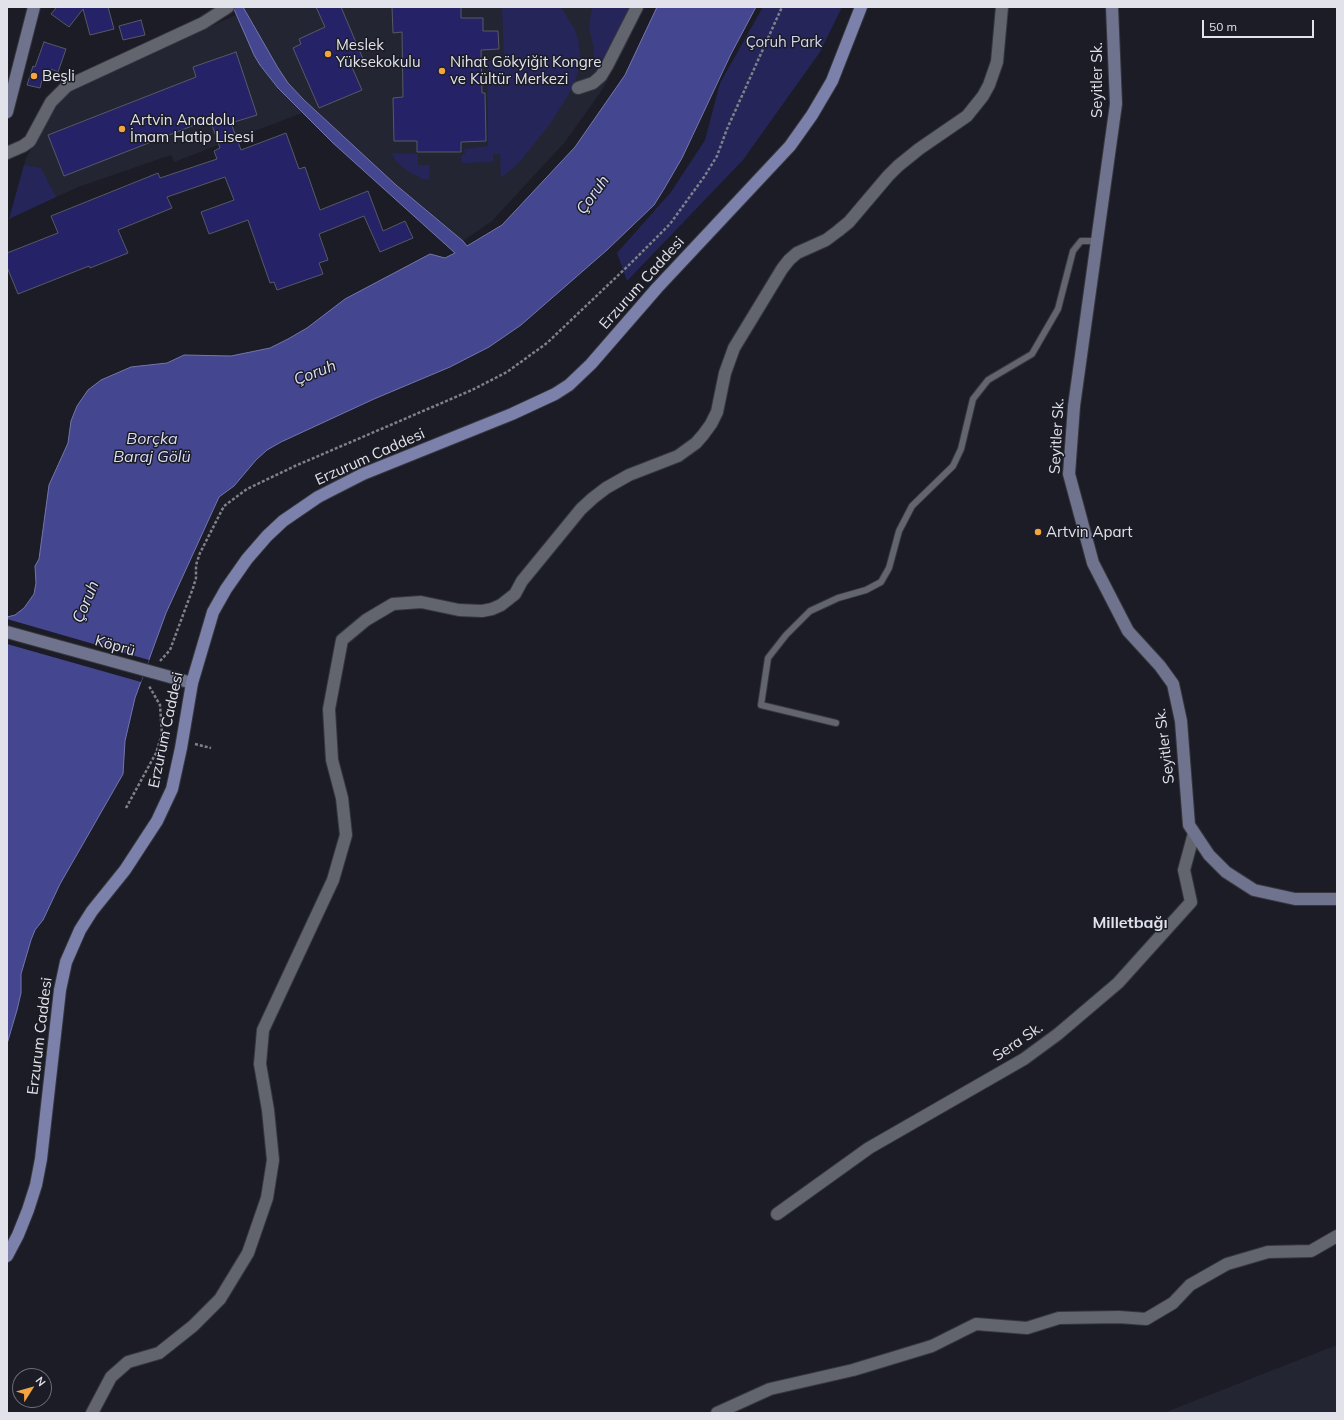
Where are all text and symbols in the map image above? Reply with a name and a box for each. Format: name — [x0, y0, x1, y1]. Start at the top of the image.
scale bar — [1204, 12, 1316, 38]
text: 50 m — [1209, 19, 1237, 34]
park label: Çoruh Park — [746, 33, 822, 51]
place label: Meslek Yüksekokulu — [336, 36, 421, 71]
street label: Seyitler Sk. — [1088, 42, 1106, 118]
marker: Meslek Yüksekokulu — [323, 49, 333, 59]
place label: Nihat Gökyiğit Kongre ve Kültür Merkezi — [450, 53, 601, 88]
marker: Nihat Gökyiğit Kongre ve Kültür Merkezi — [437, 66, 447, 76]
place label: Beşli — [42, 67, 75, 85]
marker: Beşli — [29, 71, 39, 81]
place label: Artvin Anadolu İmam Hatip Lisesi — [130, 111, 254, 146]
marker: Artvin Anadolu İmam Hatip Lisesi — [117, 124, 127, 134]
water label: Çoruh — [572, 172, 614, 218]
street label: Erzurum Caddesi — [596, 233, 688, 333]
water label: Çoruh — [291, 356, 339, 390]
street label: Seyitler Sk. — [1046, 398, 1068, 474]
street label: Erzurum Caddesi — [312, 425, 428, 489]
water label: Borçka Baraj Gölü — [113, 429, 191, 467]
place label: Artvin Apart — [1046, 523, 1133, 541]
marker: Artvin Apart — [1033, 527, 1043, 537]
water label: Çoruh — [69, 578, 103, 626]
street label: Köprü — [93, 632, 137, 660]
street label: Erzurum Caddesi — [145, 670, 187, 790]
street label: Seyitler Sk. — [1151, 707, 1179, 785]
district label: Milletbağı — [1092, 913, 1168, 933]
street label: Erzurum Caddesi — [24, 976, 56, 1096]
street label: Sera Sk. — [990, 1019, 1046, 1065]
north arrow — [12, 1368, 52, 1408]
text: N — [33, 1374, 49, 1389]

